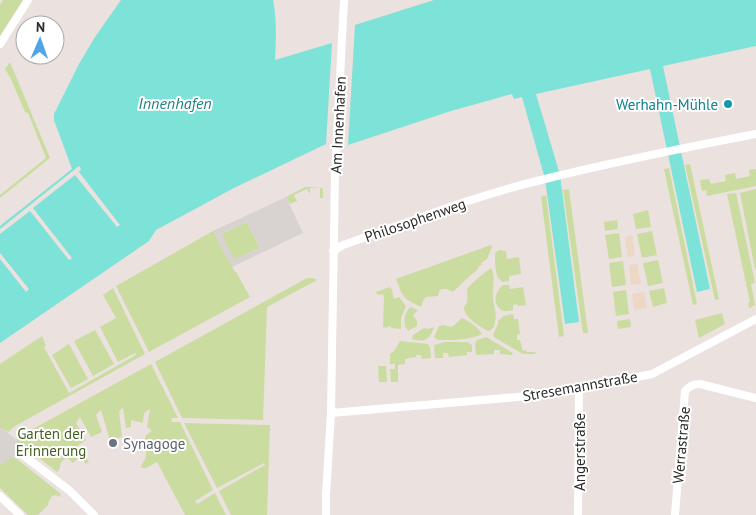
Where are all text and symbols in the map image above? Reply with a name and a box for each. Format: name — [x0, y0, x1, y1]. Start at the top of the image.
north arrow — [15, 15, 65, 65]
text: N — [36, 18, 45, 36]
street label: Am Innenhafen — [326, 76, 350, 174]
water label: Innenhafen — [138, 93, 212, 113]
place label: Werhahn-Mühle — [616, 95, 718, 114]
marker: Werhahn-Mühle — [722, 98, 734, 110]
street label: Philosophenweg — [362, 194, 468, 246]
street label: Stresemannstraße — [521, 367, 639, 405]
street label: Werrastraße — [668, 406, 694, 484]
street label: Angerstraße — [570, 413, 589, 491]
park label: Garten der Erinnerung — [16, 424, 86, 460]
place label: Synagoge — [123, 434, 185, 453]
marker: Synagoge — [107, 437, 119, 449]

